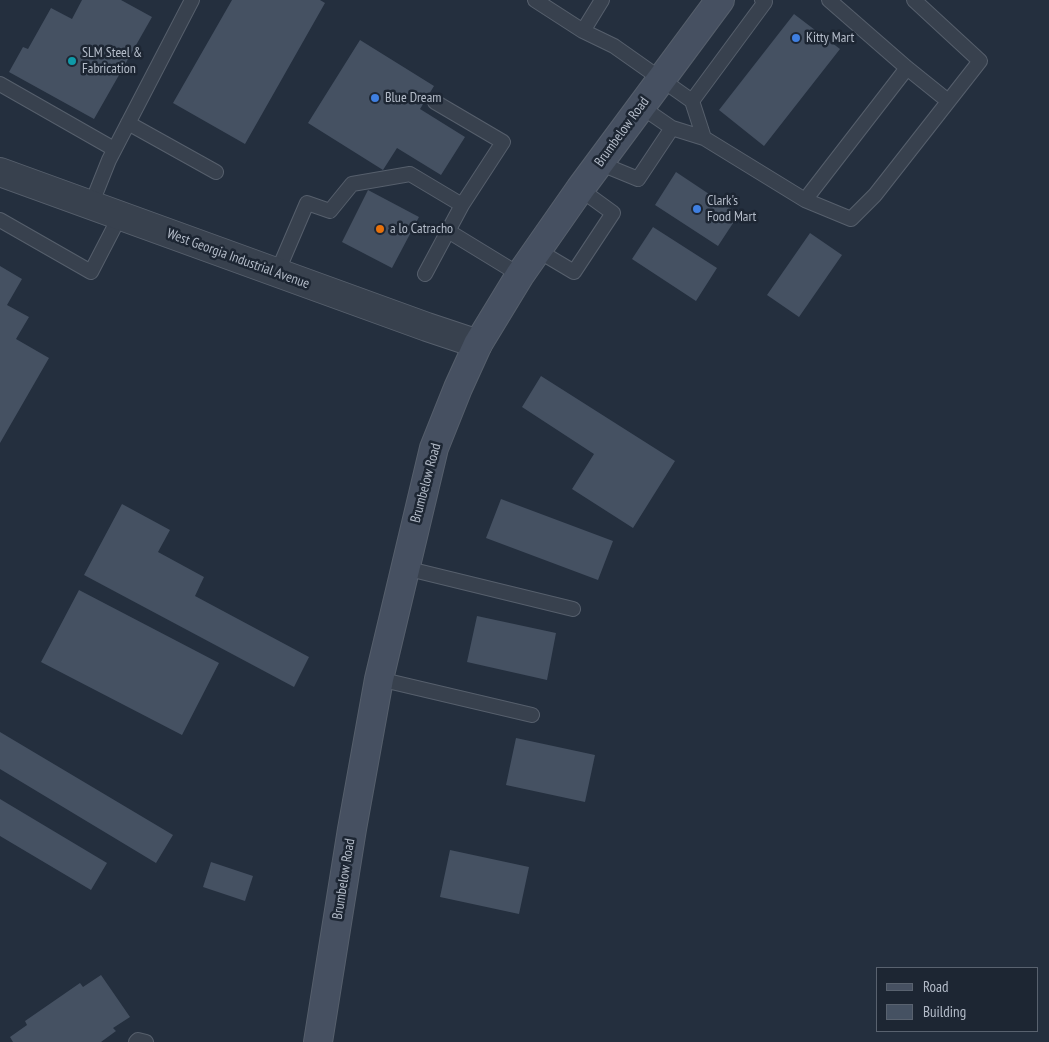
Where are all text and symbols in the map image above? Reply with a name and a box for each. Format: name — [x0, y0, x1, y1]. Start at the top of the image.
place label: Kitty Mart — [806, 30, 854, 46]
marker: Kitty Mart — [790, 32, 802, 44]
place label: SLM Steel & Fabrication — [82, 45, 142, 78]
marker: SLM Steel & Fabrication — [66, 55, 78, 67]
place label: Blue Dream — [385, 90, 441, 106]
marker: Blue Dream — [369, 92, 381, 104]
street label: Brumbelow Road — [591, 94, 653, 170]
place label: Clark's Food Mart — [707, 193, 756, 226]
marker: Clark's Food Mart — [691, 203, 703, 215]
place label: a lo Catracho — [390, 221, 453, 237]
marker: a lo Catracho — [374, 223, 386, 235]
street label: West Georgia Industrial Avenue — [164, 225, 312, 293]
street label: Brumbelow Road — [407, 441, 445, 525]
street label: Brumbelow Road — [329, 837, 359, 921]
legend — [876, 967, 1039, 1032]
text: Road — [923, 977, 949, 996]
text: Building — [923, 1002, 966, 1021]

